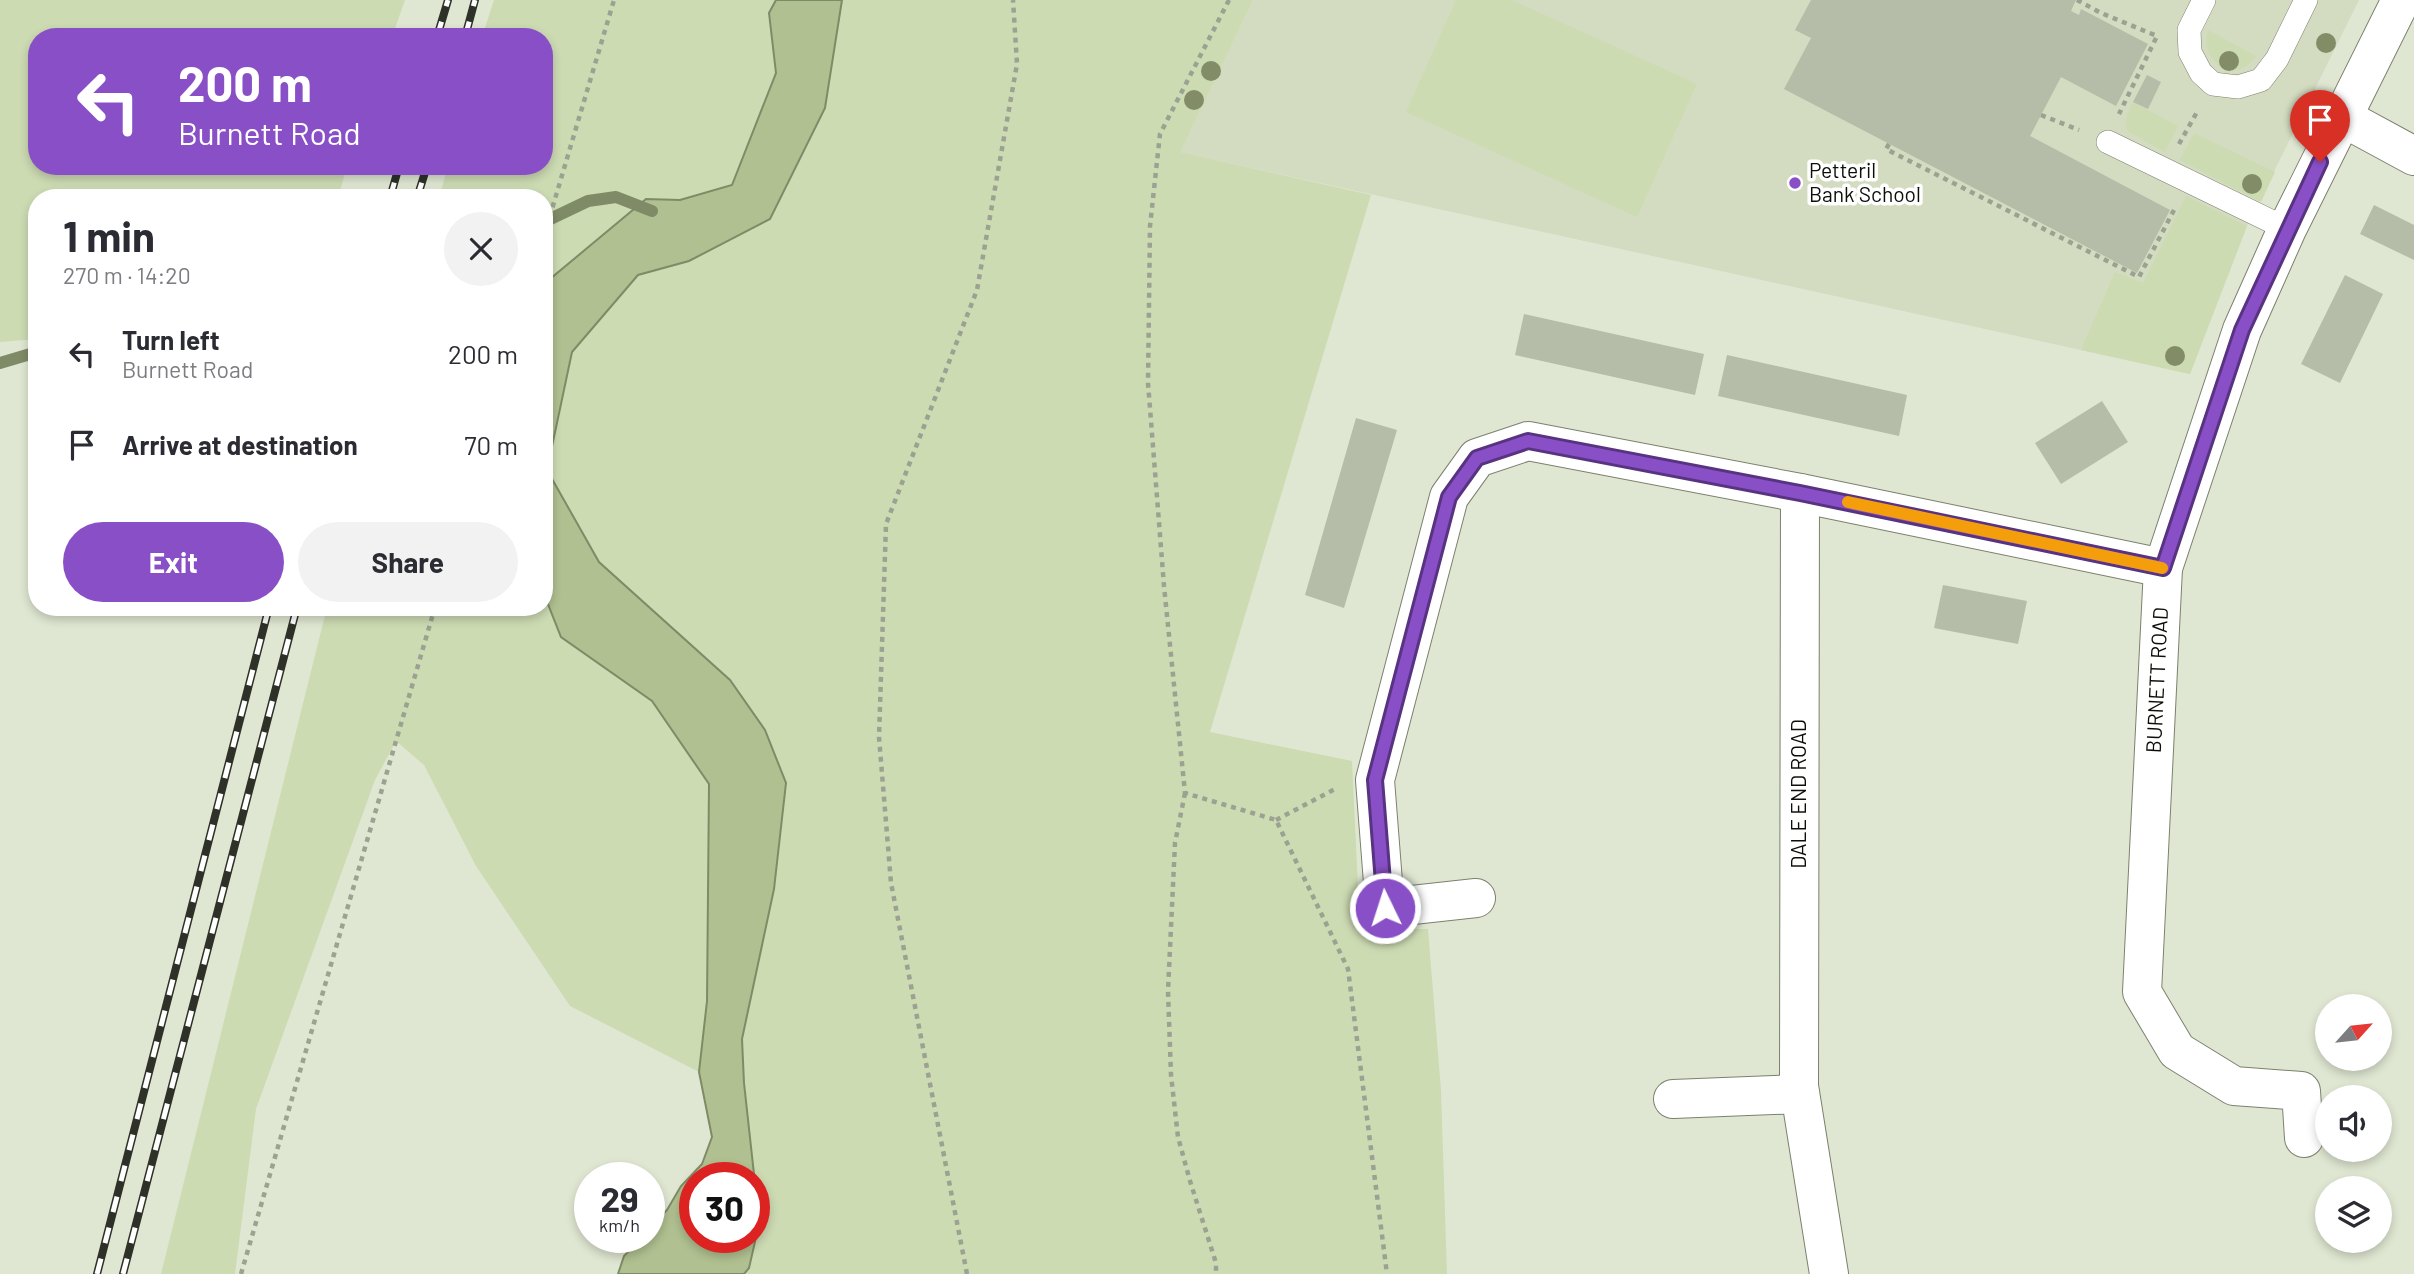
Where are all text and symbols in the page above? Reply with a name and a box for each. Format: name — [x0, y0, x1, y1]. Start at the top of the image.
text: 200 m — [178, 53, 312, 112]
icon: left — [63, 56, 154, 147]
pin — [2290, 90, 2350, 162]
icon: arrive — [2301, 101, 2339, 139]
text: Burnett Road — [178, 113, 361, 151]
place label: Petteril Bank School — [1809, 157, 1921, 206]
marker: Petteril Bank School — [1787, 175, 1803, 191]
text: 1 min — [63, 210, 155, 260]
button: close — [444, 212, 518, 286]
text: 270 m · 14:20 — [63, 261, 191, 289]
text: Turn left — [122, 324, 220, 355]
icon: left — [63, 335, 101, 373]
text: 200 m — [448, 338, 518, 369]
text: Burnett Road — [122, 355, 253, 383]
icon: arrive — [63, 426, 101, 464]
text: Arrive at destination — [122, 429, 358, 460]
text: 70 m — [464, 429, 518, 460]
button: Exit — [63, 522, 284, 602]
button: Share — [298, 522, 518, 602]
street label: BURNETT ROAD — [2140, 607, 2172, 754]
street label: DALE END ROAD — [1785, 719, 1810, 869]
position arrow — [1348, 871, 1422, 945]
north arrow — [2315, 994, 2392, 1071]
map controls — [2315, 994, 2392, 1253]
button: sound — [2315, 1085, 2392, 1162]
speed limit sign: 30 — [679, 1162, 770, 1253]
button: layers — [2315, 1176, 2392, 1253]
text: 29 — [600, 1177, 639, 1219]
text: km/h — [599, 1214, 640, 1236]

